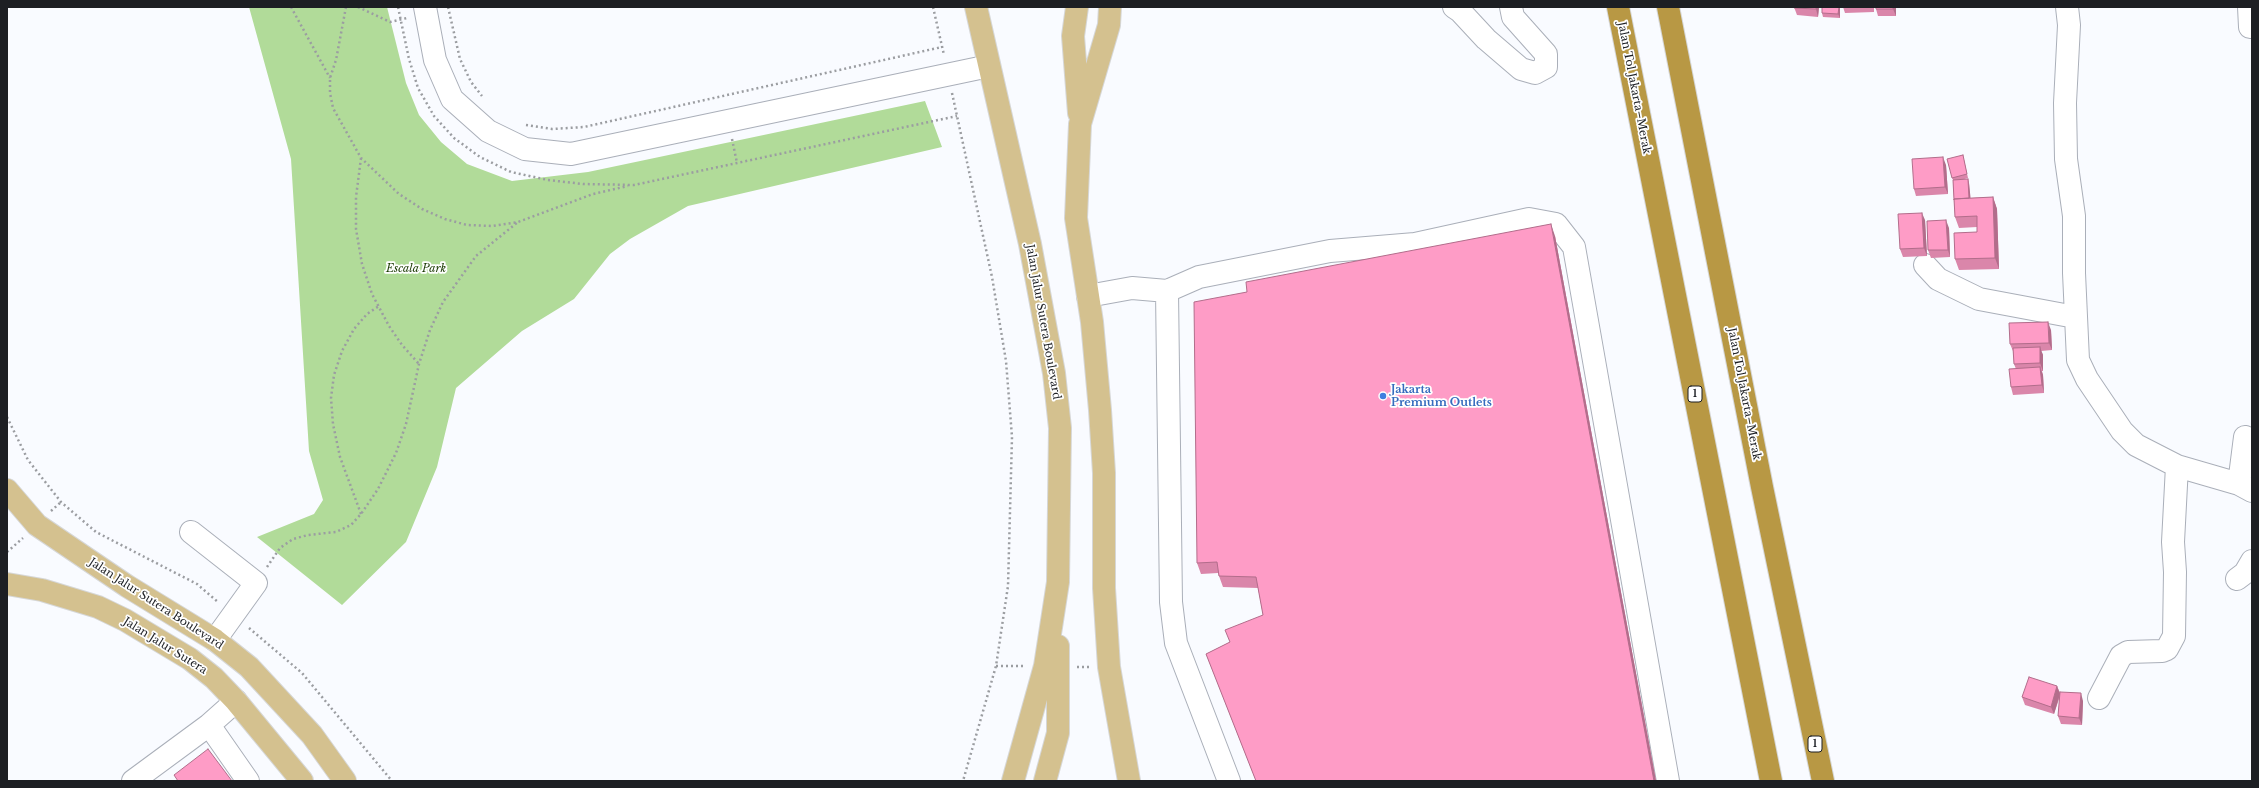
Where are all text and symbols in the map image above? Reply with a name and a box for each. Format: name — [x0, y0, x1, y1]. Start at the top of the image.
street label: Jalan Tol Jakarta–Merak — [1615, 21, 1653, 155]
street label: Jalan Jalur Sutera Boulevard — [1023, 243, 1063, 401]
park label: Escala Park — [386, 262, 446, 276]
street label: Jalan Tol Jakarta–Merak — [1725, 327, 1763, 461]
place label: Jakarta Premium Outlets — [1391, 383, 1492, 409]
road number: 1 — [1688, 386, 1702, 402]
marker: Jakarta Premium Outlets — [1378, 391, 1388, 401]
street label: Jalan Jalur Sutera Boulevard — [86, 556, 226, 652]
street label: Jalan Jalur Sutera — [121, 615, 209, 677]
road number: 1 — [1808, 736, 1822, 752]

